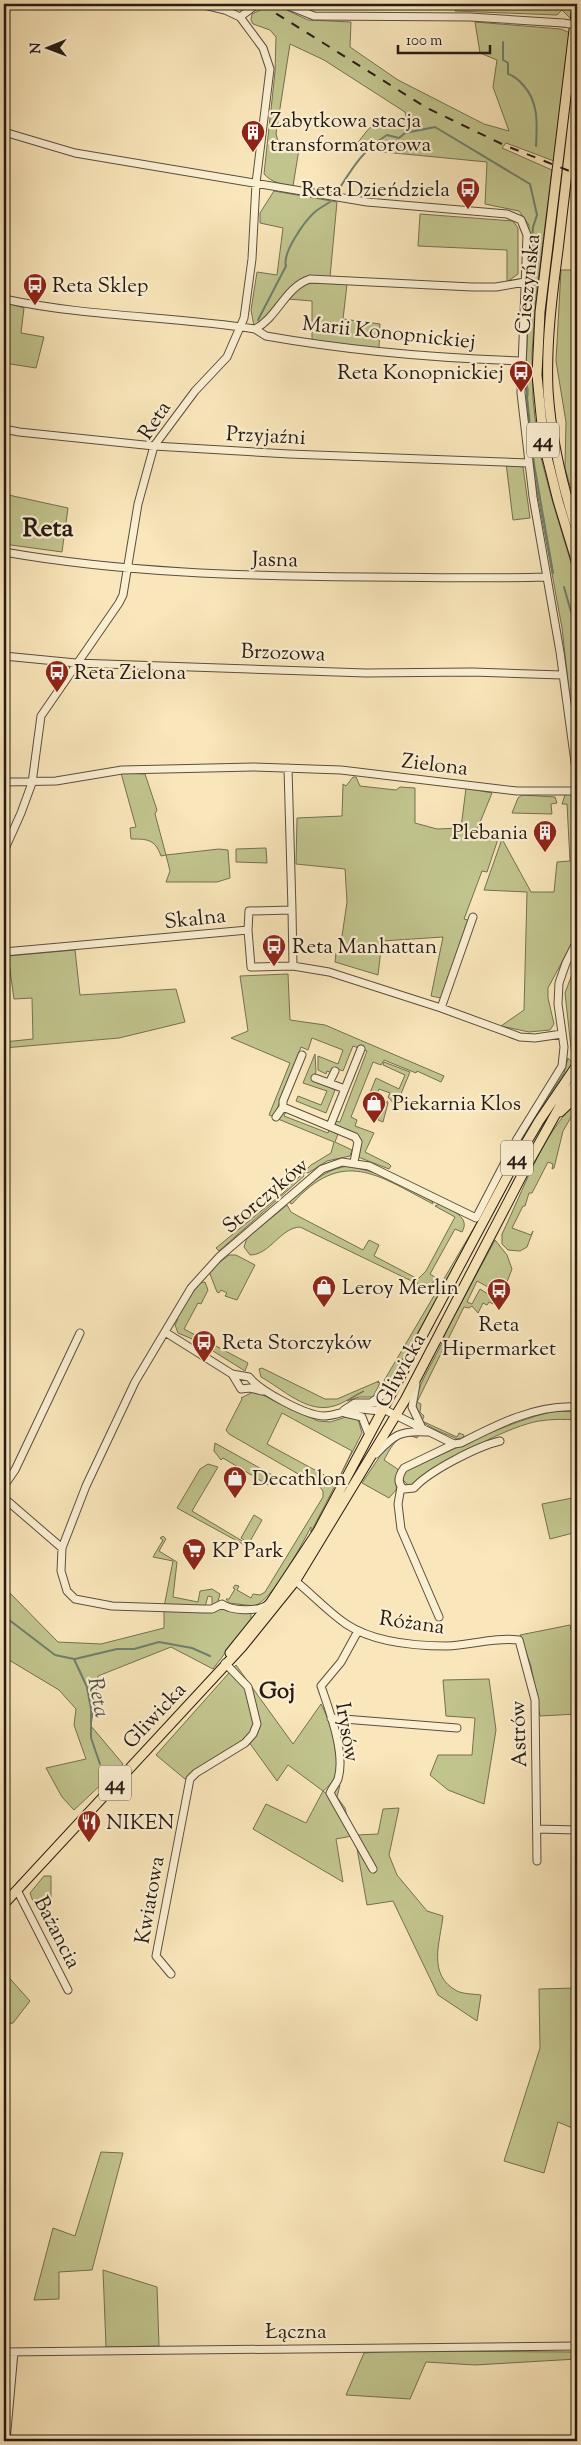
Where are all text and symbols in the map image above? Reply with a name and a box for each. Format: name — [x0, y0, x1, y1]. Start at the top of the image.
north arrow — [22, 22, 72, 72]
scale bar — [398, 22, 491, 54]
text: 100 m — [406, 31, 443, 52]
text: N — [27, 42, 47, 54]
place label: Zabytkowa stacja transformatorowa — [270, 107, 432, 161]
building icon: Zabytkowa stacja transformatorowa — [240, 119, 266, 153]
place label: Reta Dzieńdziela — [301, 176, 450, 206]
bus stop icon: Reta Dzieńdziela — [455, 176, 481, 210]
street label: Cieszyńska — [509, 232, 549, 336]
bus stop icon: Reta Sklep — [22, 272, 48, 306]
place label: Reta Sklep — [52, 272, 148, 302]
street label: Marii Konopnickiej — [301, 310, 477, 358]
place label: Reta Konopnickiej — [337, 359, 504, 389]
bus stop icon: Reta Konopnickiej — [508, 359, 534, 393]
street label: Reta — [132, 395, 180, 446]
street label: Przyjaźni — [225, 420, 307, 454]
road number: 44 — [527, 422, 559, 458]
district label: Reta — [23, 511, 73, 548]
street label: Jasna — [251, 546, 299, 576]
street label: Brzozowa — [240, 638, 326, 670]
bus stop icon: Reta Zielona — [44, 659, 70, 693]
place label: Reta Zielona — [74, 659, 186, 689]
street label: Zielona — [400, 747, 470, 785]
place label: Plebania — [452, 819, 528, 849]
building icon: Plebania — [532, 819, 558, 853]
street label: Skalna — [163, 902, 228, 938]
bus stop icon: Reta Manhattan — [261, 933, 287, 967]
place label: Reta Manhattan — [292, 933, 437, 963]
shop icon: Piekarnia Klos — [361, 1090, 387, 1124]
place label: Piekarnia Klos — [392, 1090, 521, 1120]
road number: 44 — [501, 1140, 533, 1176]
street label: Storczyków — [217, 1151, 316, 1242]
shop icon: Leroy Merlin — [311, 1274, 337, 1308]
place label: Leroy Merlin — [342, 1274, 459, 1304]
bus stop icon: Reta Hipermarket — [486, 1277, 512, 1311]
place label: Reta Hipermarket — [442, 1311, 556, 1365]
street label: Gliwicka — [369, 1328, 435, 1414]
bus stop icon: Reta Storczyków — [191, 1329, 217, 1363]
place label: Reta Storczyków — [222, 1329, 372, 1359]
shop icon: Decathlon — [222, 1465, 248, 1499]
place label: Decathlon — [252, 1465, 346, 1495]
supermarket icon: KP Park — [181, 1537, 207, 1571]
place label: KP Park — [212, 1537, 284, 1567]
street label: Różana — [377, 1605, 447, 1643]
water label: Reta — [77, 1675, 117, 1721]
street label: Gliwicka — [117, 1676, 194, 1756]
district label: Goj — [259, 1677, 295, 1709]
street label: Irysów — [326, 1700, 366, 1765]
street label: Astrów — [504, 1700, 536, 1768]
road number: 44 — [99, 1766, 131, 1800]
restaurant icon: NIKEN — [76, 1809, 102, 1843]
place label: NIKEN — [106, 1809, 175, 1839]
street label: Kwiatowa — [128, 1854, 173, 1947]
street label: Bażancia — [25, 1891, 87, 1975]
street label: Łączna — [265, 2318, 327, 2348]

